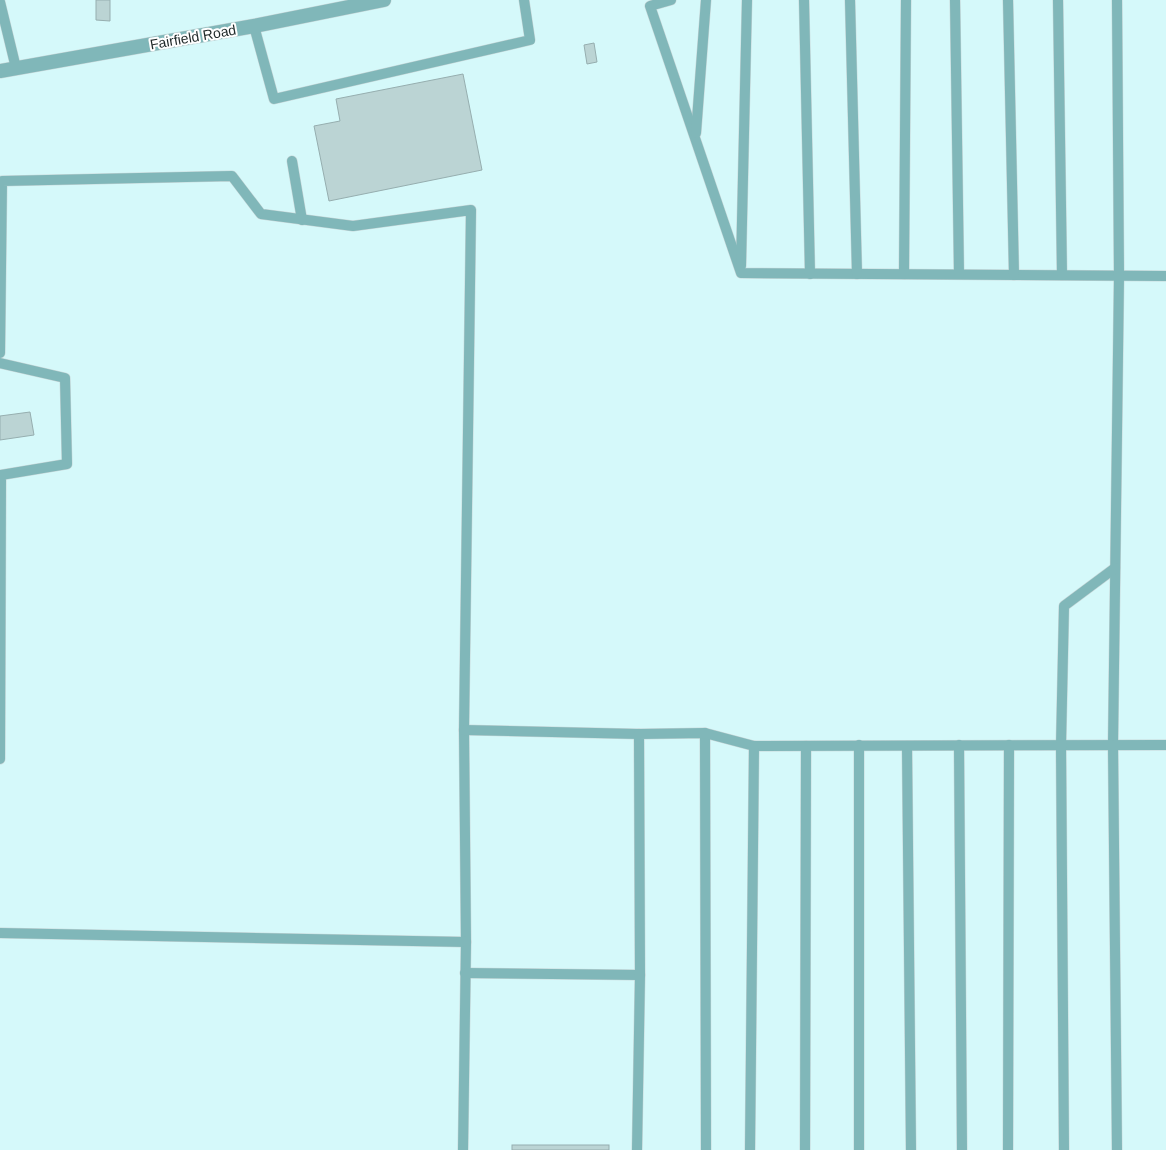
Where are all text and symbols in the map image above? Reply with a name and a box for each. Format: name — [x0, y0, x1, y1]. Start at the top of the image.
street label: Fairfield Road — [149, 22, 237, 52]

